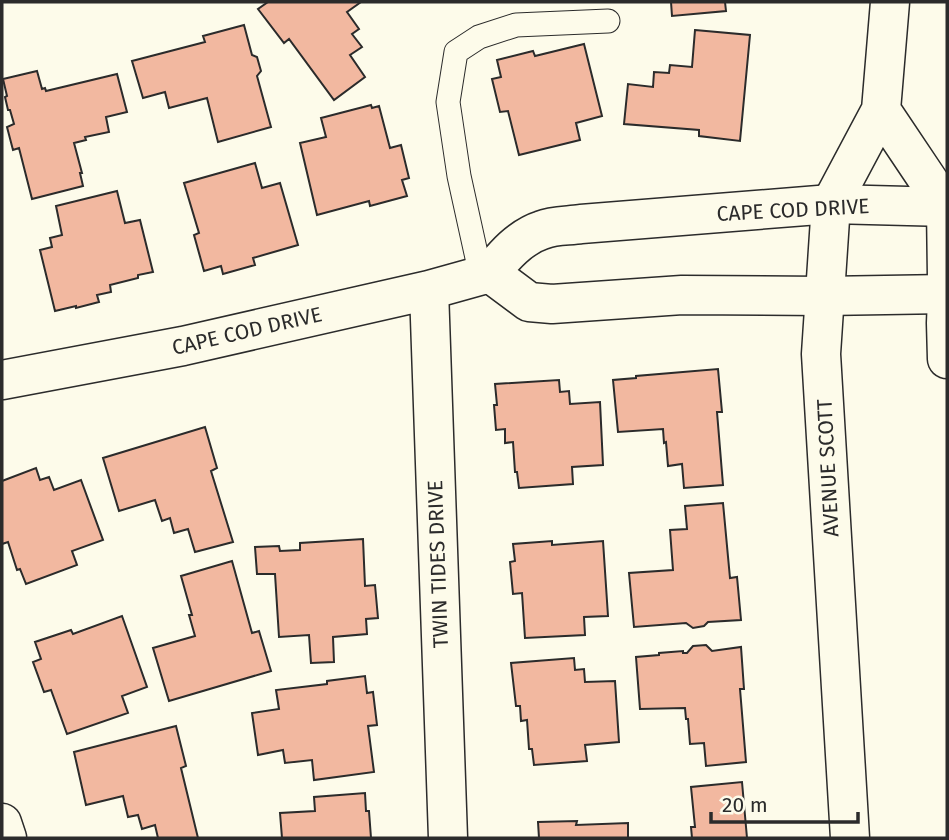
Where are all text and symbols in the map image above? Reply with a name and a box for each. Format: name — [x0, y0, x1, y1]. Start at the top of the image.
street label: CAPE COD DRIVE — [716, 193, 870, 227]
street label: CAPE COD DRIVE — [169, 301, 325, 361]
street label: AVENUE SCOTT — [811, 398, 845, 538]
street label: TWIN TIDES DRIVE — [422, 479, 454, 649]
scale bar — [711, 780, 858, 824]
text: 20 m — [722, 792, 768, 818]

